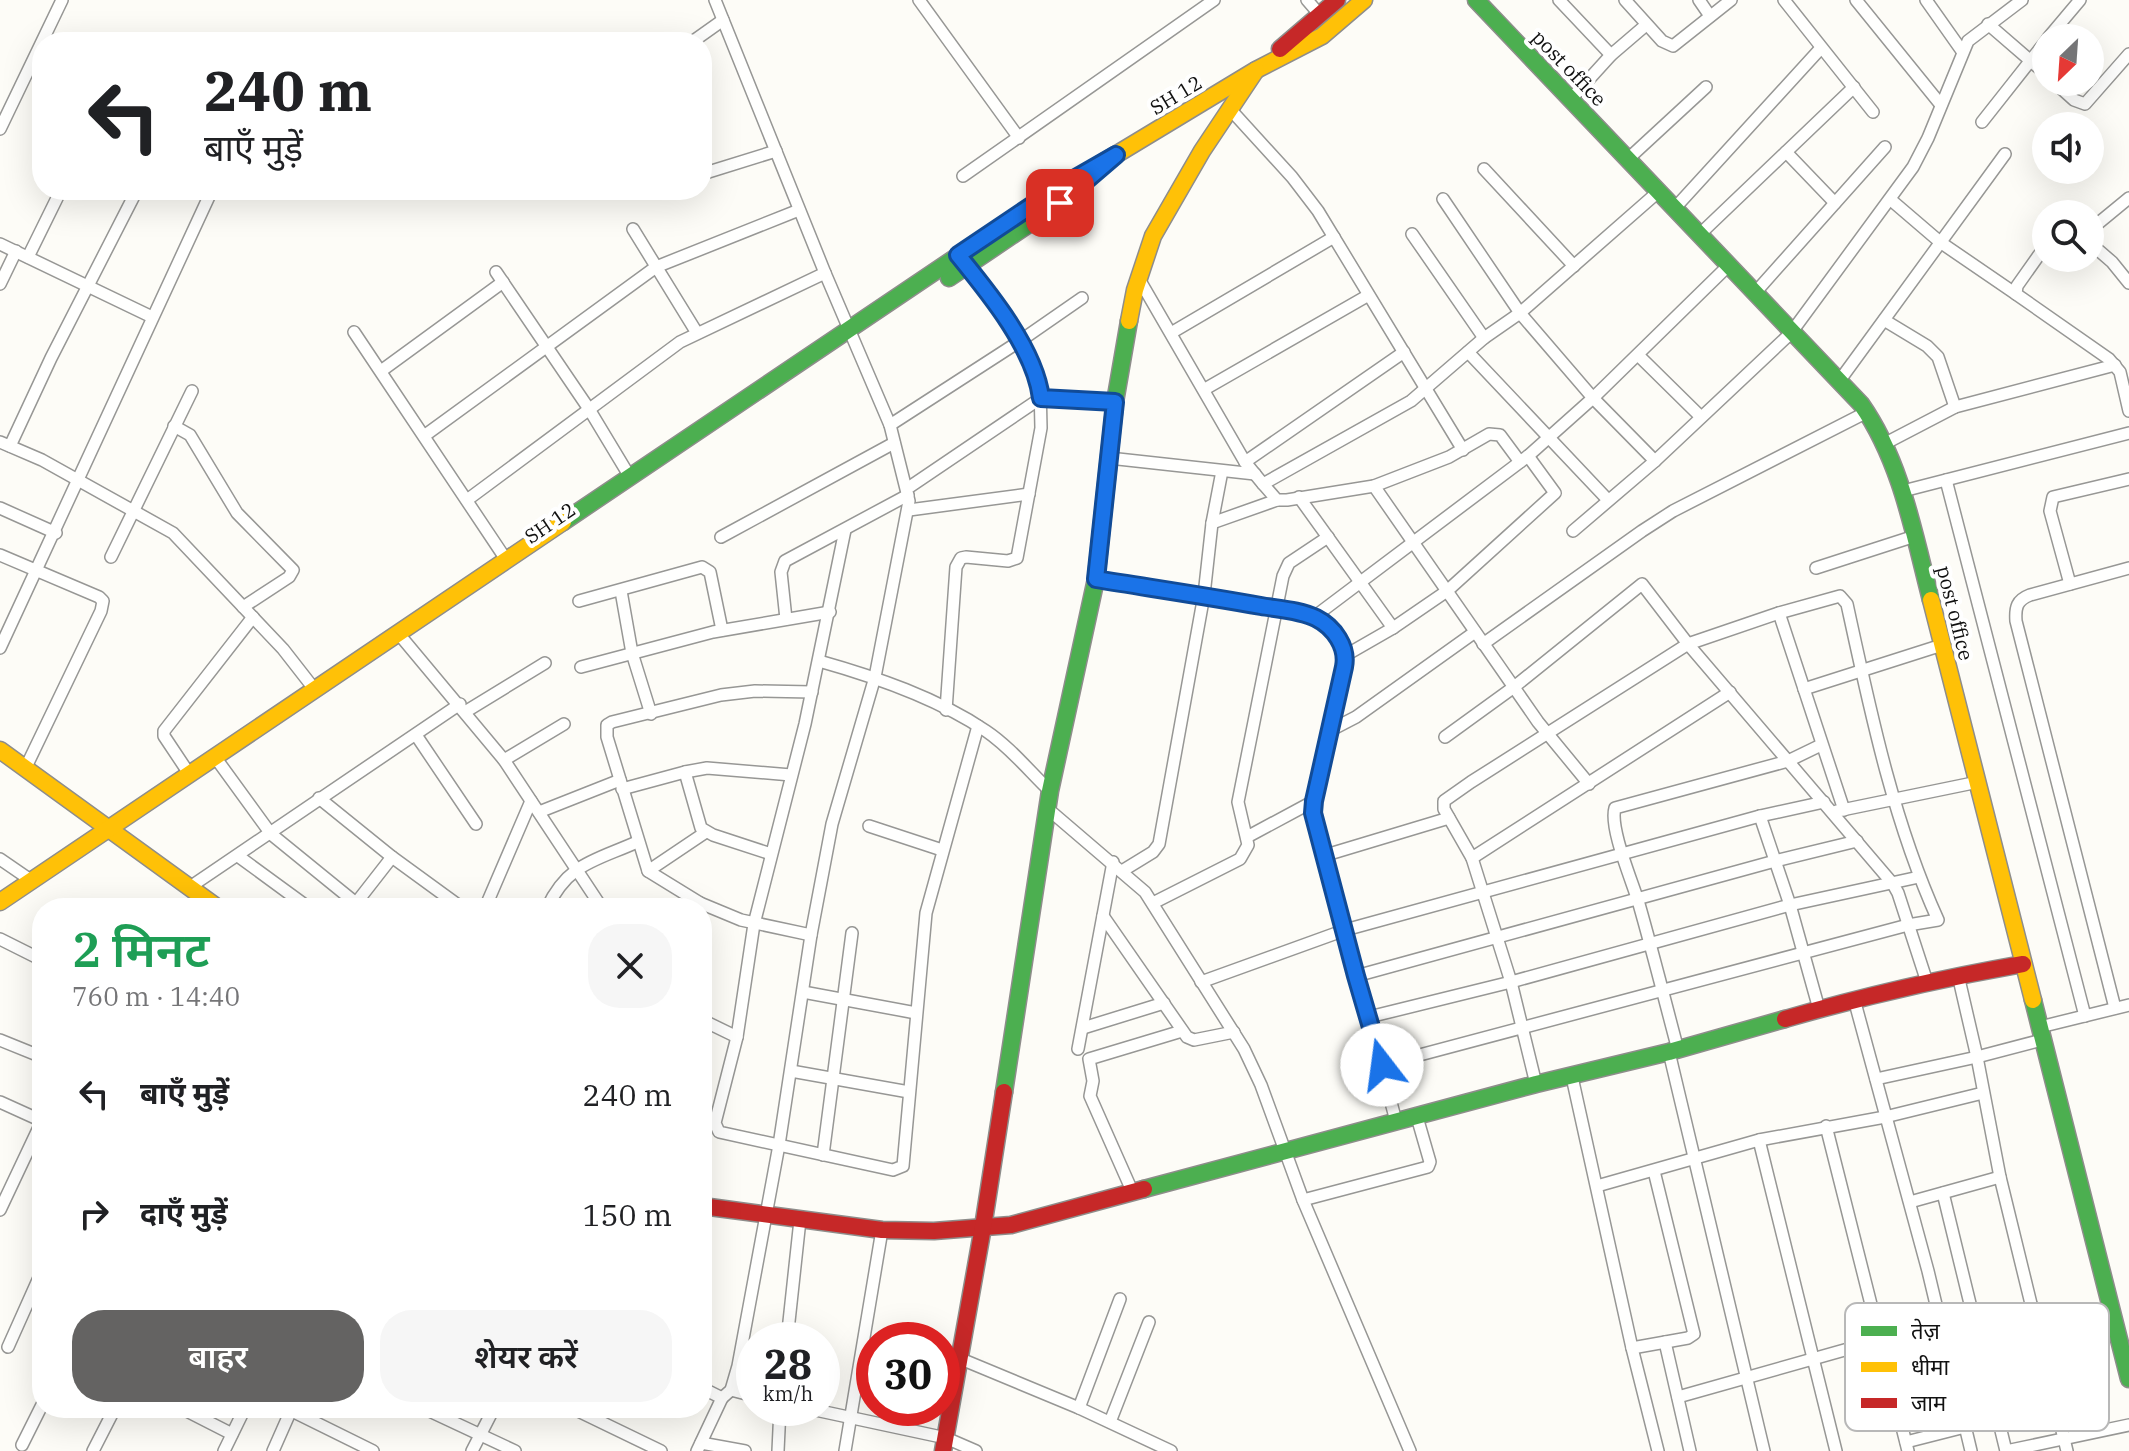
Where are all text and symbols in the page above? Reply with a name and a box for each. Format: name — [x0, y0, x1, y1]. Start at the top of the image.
street label: post office — [1526, 24, 1613, 112]
north arrow — [2032, 24, 2104, 96]
map controls — [2032, 24, 2104, 272]
text: 240 m — [204, 54, 372, 126]
icon: left — [72, 64, 176, 168]
street label: SH 12 — [1145, 69, 1207, 121]
button: sound — [2032, 112, 2104, 184]
text: बाएँ मुड़ें — [204, 124, 303, 171]
pin — [1026, 169, 1094, 237]
icon: arrive — [1038, 181, 1082, 225]
button: search — [2032, 200, 2104, 272]
street label: SH 12 — [519, 496, 581, 549]
street label: post office — [1931, 563, 1980, 663]
text: 2 मिनट — [72, 918, 209, 980]
button: close — [588, 924, 672, 1008]
text: 760 m · 14:40 — [72, 979, 240, 1013]
position arrow — [1340, 1023, 1424, 1107]
icon: left — [72, 1072, 116, 1116]
text: बाएँ मुड़ें — [140, 1073, 229, 1112]
text: 240 m — [582, 1075, 672, 1114]
icon: right — [72, 1192, 116, 1236]
text: दाएँ मुड़ें — [140, 1193, 228, 1232]
text: 150 m — [582, 1195, 672, 1234]
legend — [1845, 1303, 2109, 1431]
button: बाहर — [72, 1310, 364, 1402]
button: शेयर करें — [380, 1310, 672, 1402]
text: तेज़ — [1911, 1316, 1941, 1345]
speed limit sign: 30 — [856, 1322, 960, 1426]
text: 28 — [764, 1338, 812, 1390]
text: धीमा — [1911, 1352, 1949, 1381]
text: km/h — [763, 1380, 813, 1407]
text: जाम — [1911, 1388, 1947, 1417]

